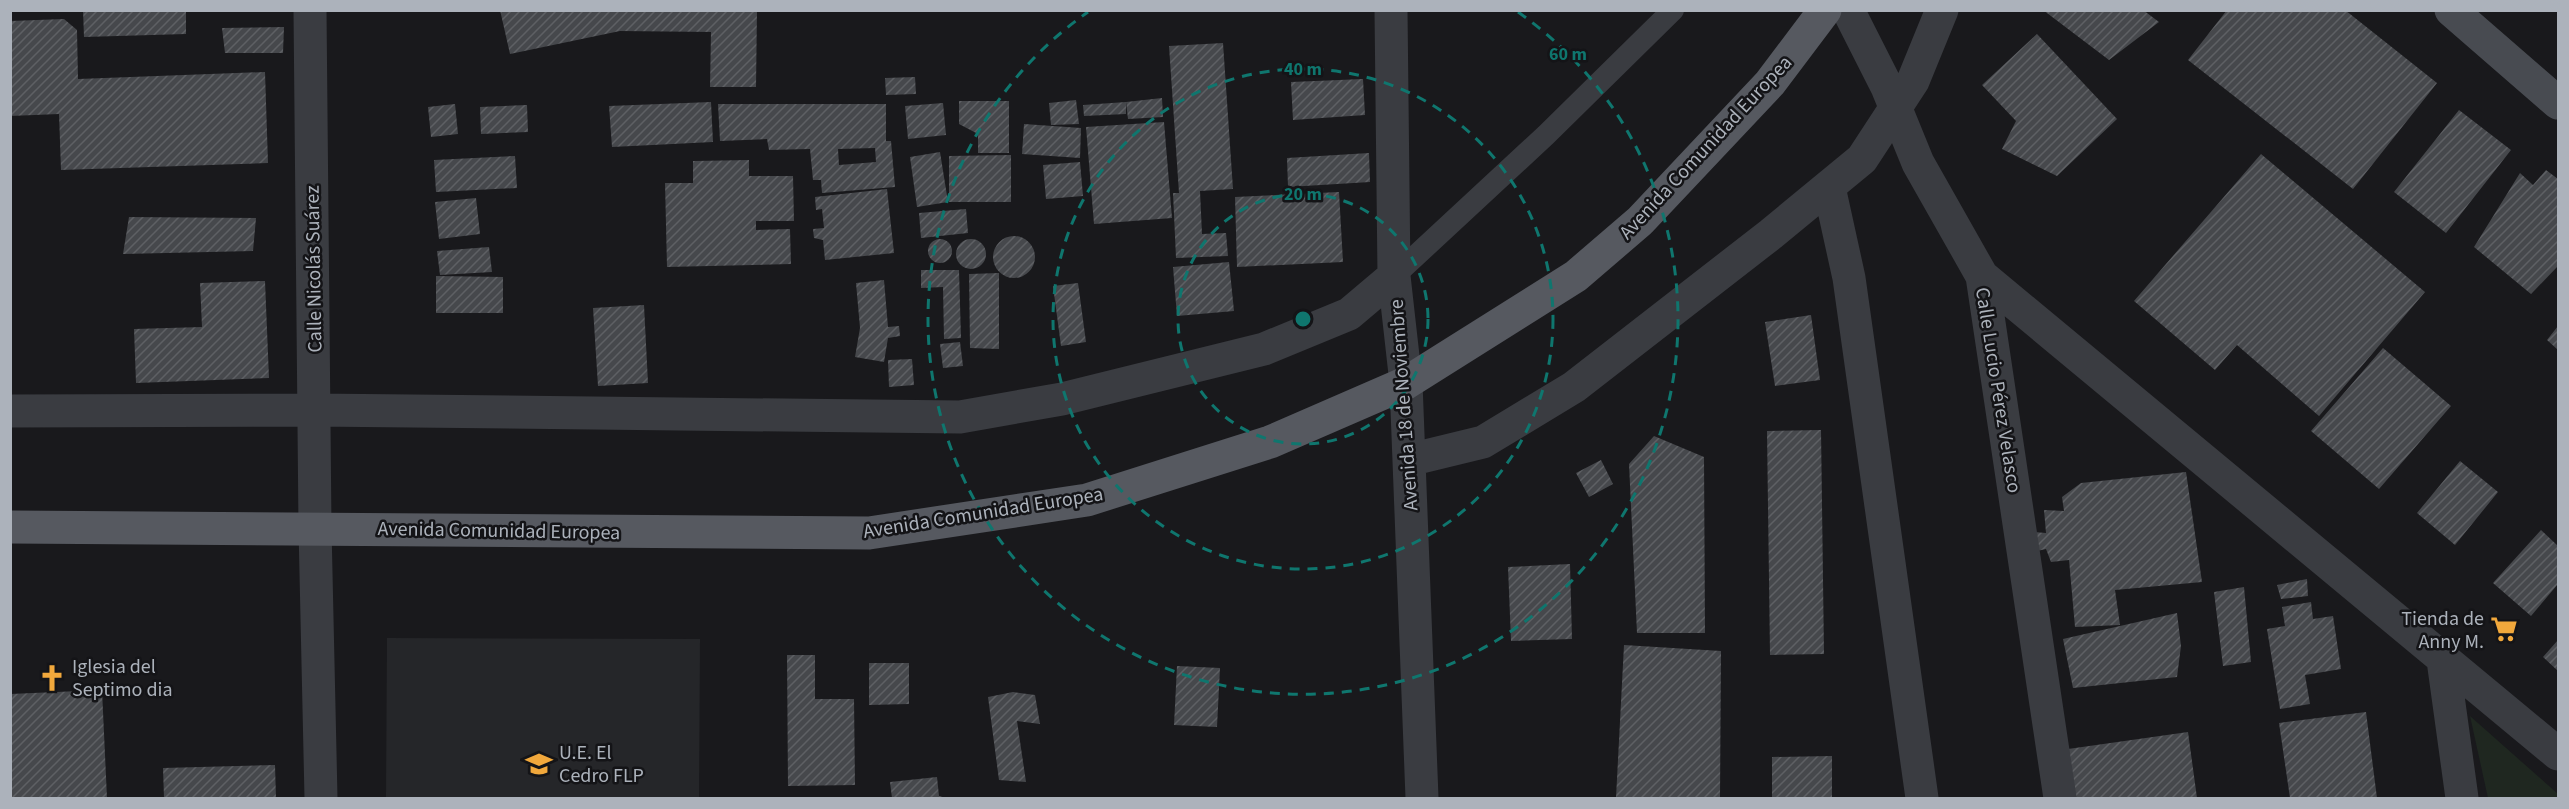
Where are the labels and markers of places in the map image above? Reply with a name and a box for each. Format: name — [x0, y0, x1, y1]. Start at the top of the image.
centre of rings — [1293, 309, 1313, 329]
place label: Tienda de Anny M. — [2401, 605, 2484, 656]
supermarket icon: Tienda de Anny M. — [2489, 614, 2519, 644]
place label: Iglesia del Septimo dia — [72, 653, 173, 704]
church icon: Iglesia del Septimo dia — [37, 663, 67, 693]
place label: U.E. El Cedro FLP — [559, 739, 644, 790]
school or university icon: U.E. El Cedro FLP — [524, 749, 554, 779]

